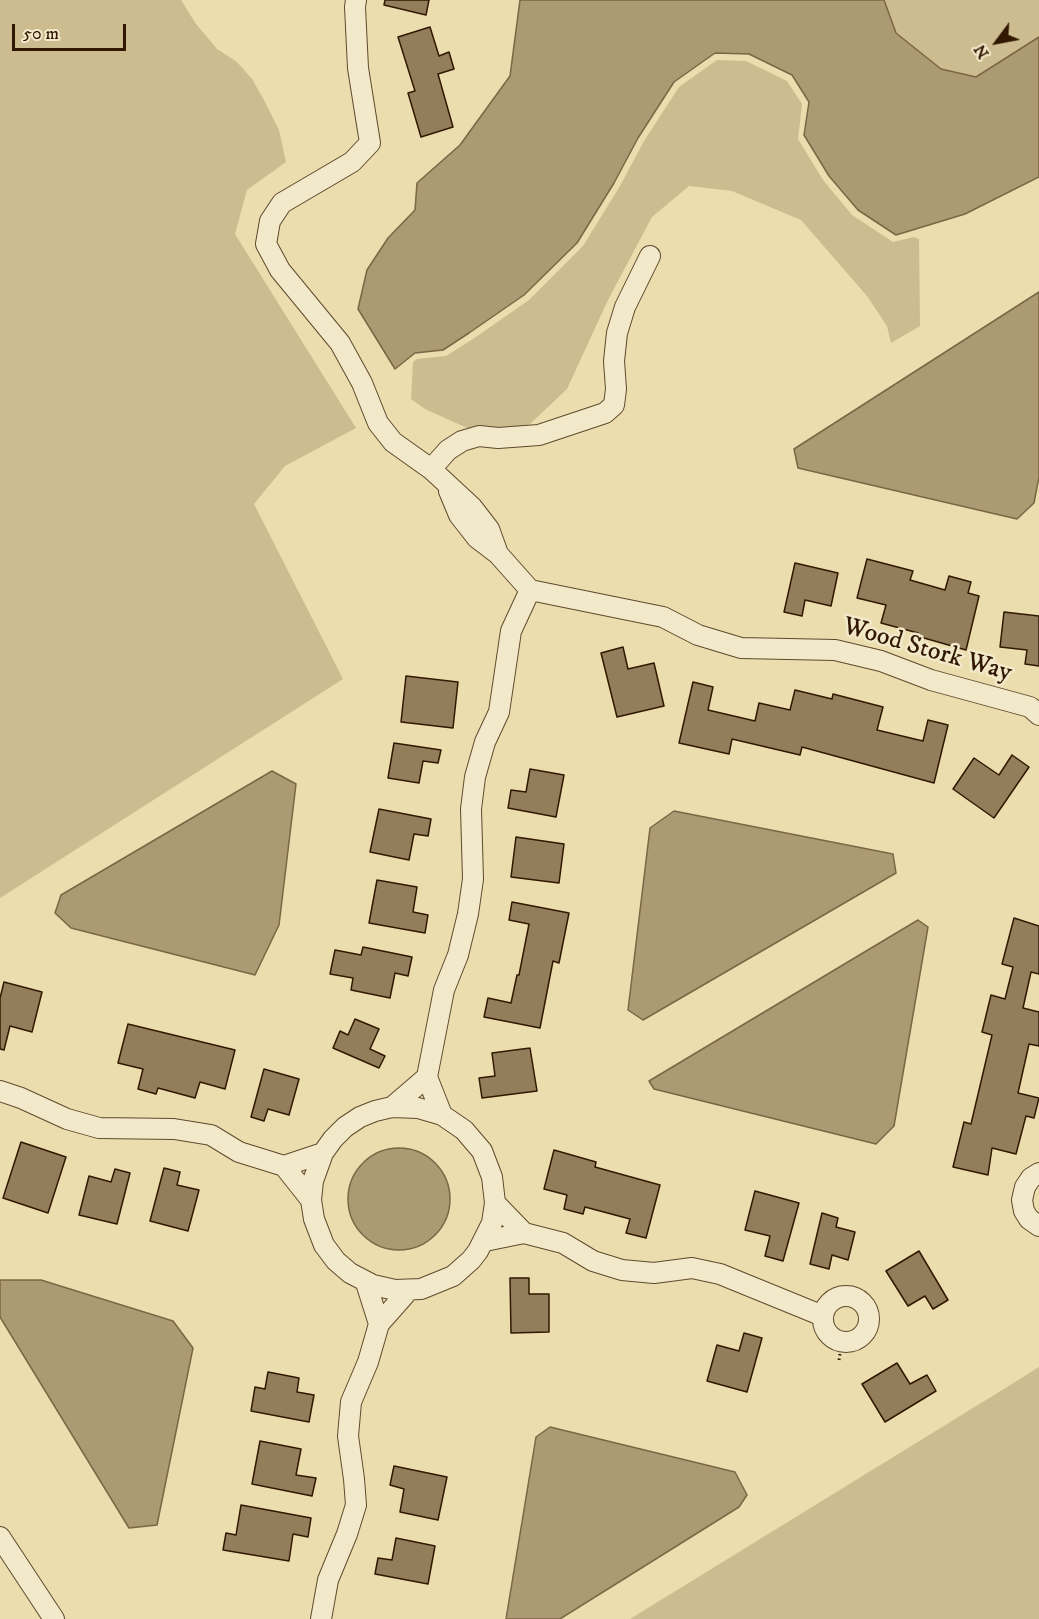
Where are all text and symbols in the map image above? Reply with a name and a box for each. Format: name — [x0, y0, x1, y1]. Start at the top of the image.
scale bar — [15, 12, 129, 50]
north arrow — [967, 12, 1027, 72]
text: 50 m — [23, 23, 59, 45]
text: N — [970, 41, 994, 62]
street label: Wood Stork Way — [839, 612, 1015, 690]

